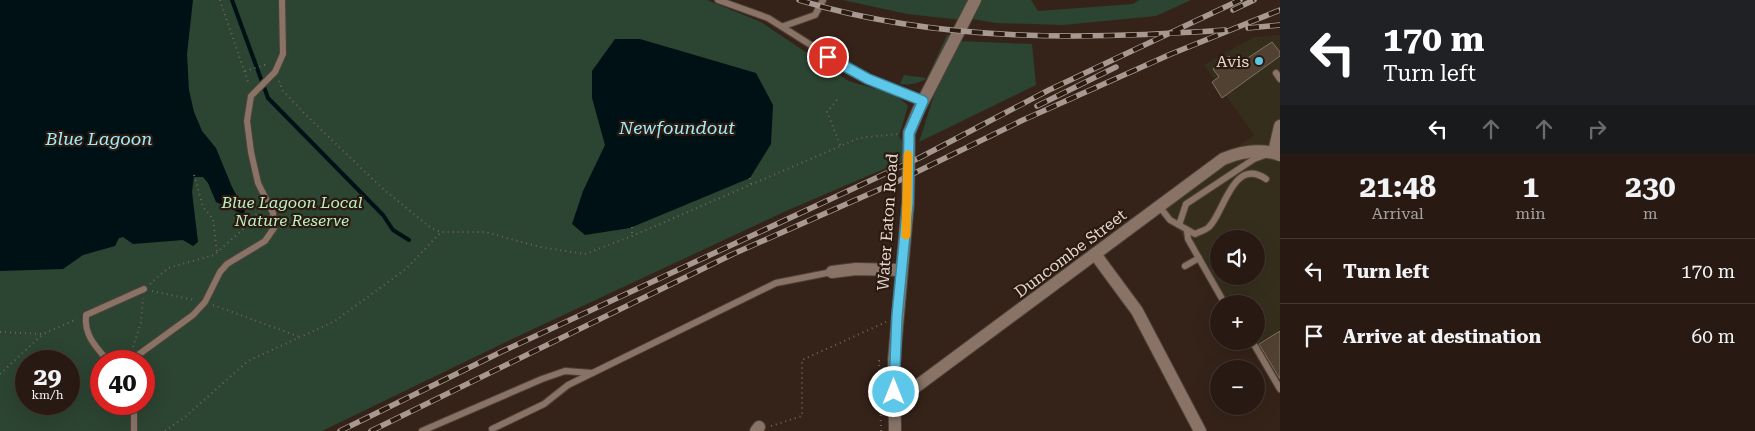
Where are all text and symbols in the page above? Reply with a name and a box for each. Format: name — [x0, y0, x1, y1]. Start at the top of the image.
text: 170 m — [1383, 19, 1484, 60]
icon: left — [1300, 20, 1365, 85]
pin — [807, 36, 849, 78]
icon: arrive — [814, 43, 842, 71]
place label: Avis — [1216, 52, 1249, 71]
marker: Avis — [1253, 55, 1265, 67]
text: Turn left — [1383, 61, 1476, 86]
icon: left — [1424, 115, 1452, 143]
icon: ahead — [1477, 115, 1505, 143]
icon: ahead — [1530, 115, 1558, 143]
icon: right — [1583, 115, 1611, 143]
water label: Newfoundout — [618, 117, 735, 138]
water label: Blue Lagoon — [45, 128, 152, 149]
street label: Water Eaton Road — [873, 153, 902, 291]
text: 21:48 — [1359, 169, 1436, 204]
text: 1 — [1522, 169, 1539, 204]
text: 230 — [1625, 169, 1675, 204]
park label: Blue Lagoon Local Nature Reserve — [220, 193, 363, 230]
text: Arrival — [1372, 204, 1424, 223]
text: min — [1516, 204, 1546, 223]
text: m — [1643, 204, 1658, 223]
street label: Duncombe Street — [1011, 205, 1130, 302]
map controls — [1210, 230, 1265, 415]
button: sound — [1210, 230, 1265, 285]
icon: left — [1300, 257, 1328, 285]
text: Turn left — [1343, 260, 1429, 283]
text: 170 m — [1681, 260, 1735, 283]
button: + — [1210, 295, 1265, 350]
icon: arrive — [1300, 322, 1328, 350]
text: Arrive at destination — [1343, 325, 1541, 348]
text: 60 m — [1692, 325, 1735, 348]
speed limit sign: 40 — [90, 350, 155, 415]
button: − — [1210, 360, 1265, 415]
text: 29 — [33, 362, 62, 391]
position arrow — [867, 365, 919, 417]
text: km/h — [31, 388, 64, 402]

